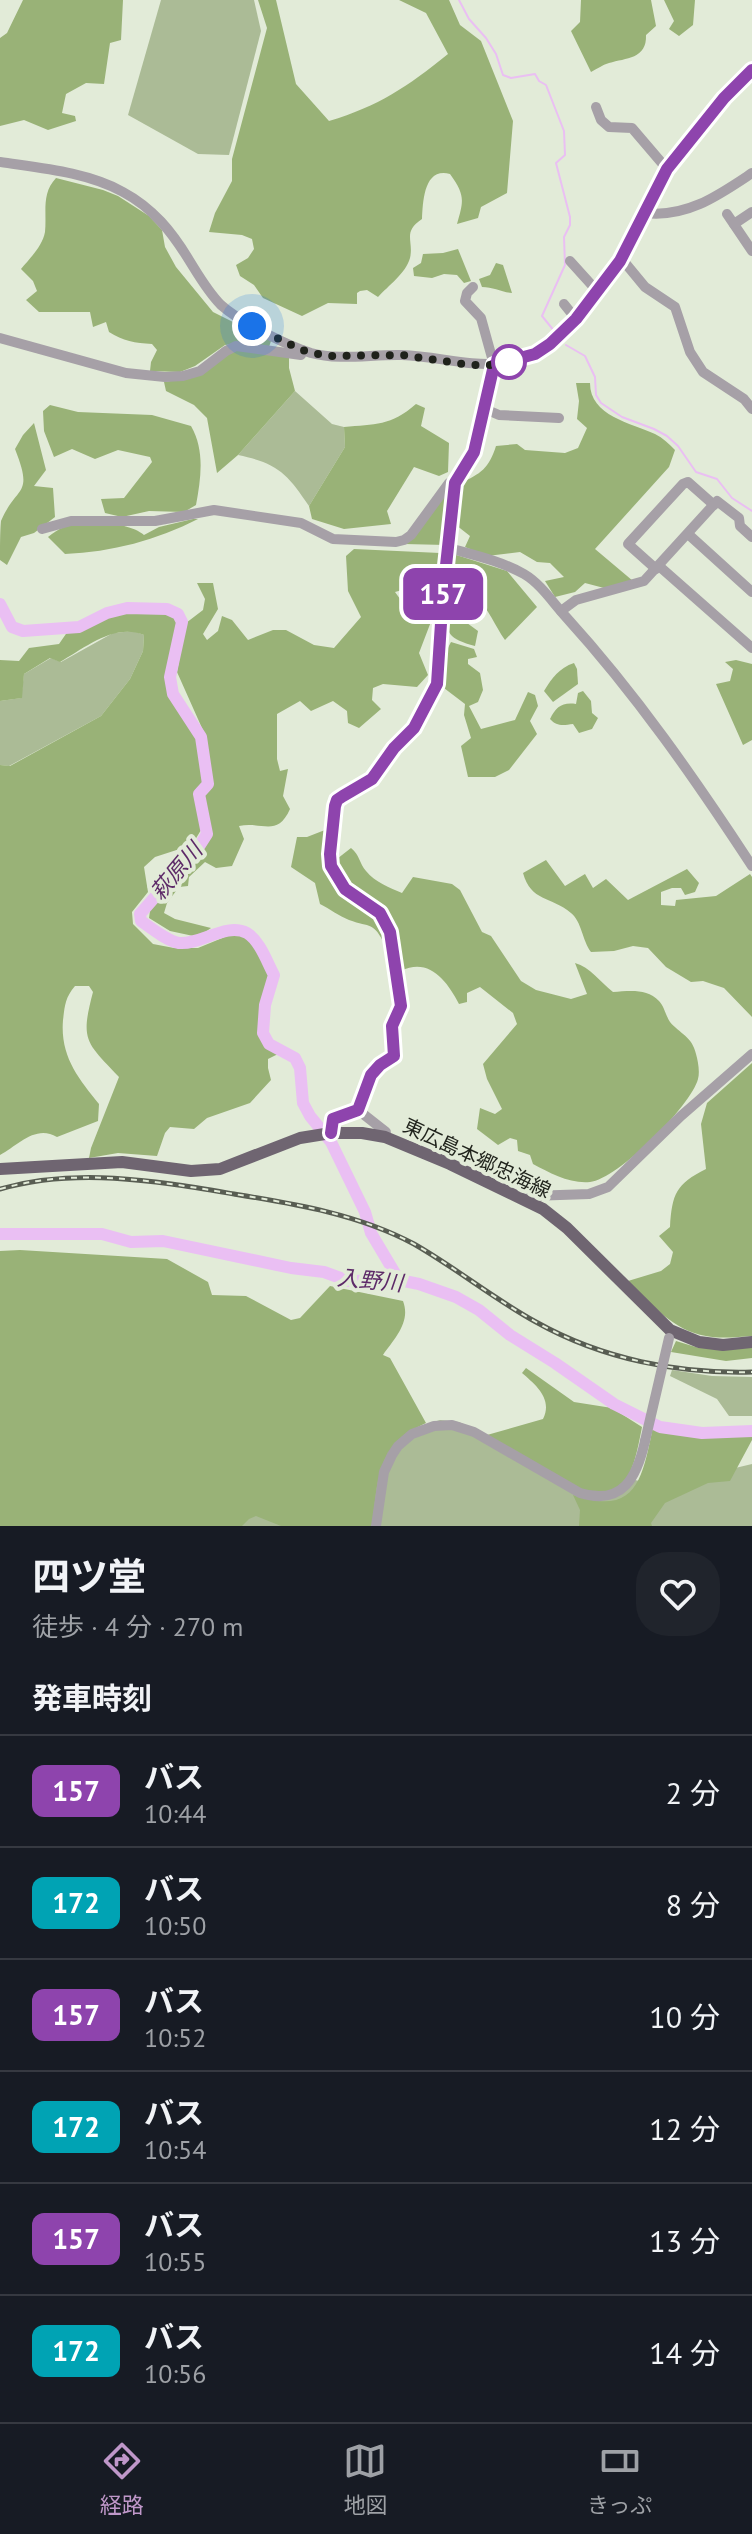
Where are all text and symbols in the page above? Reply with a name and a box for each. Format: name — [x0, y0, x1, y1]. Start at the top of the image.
your location — [232, 306, 272, 346]
unlabelled marker — [492, 345, 526, 379]
line badge: 157 — [397, 568, 489, 620]
text: 157 — [419, 575, 467, 612]
water label: 萩原川 — [144, 835, 209, 905]
street label: 東広島本郷忠海線 — [399, 1112, 555, 1204]
water label: 入野川 — [336, 1263, 406, 1297]
text: 四ツ堂 — [32, 1551, 146, 1600]
button: heart — [636, 1552, 720, 1636]
text: 徒歩 · 4 分 · 270 m — [32, 1610, 243, 1643]
text: 発車時刻 — [32, 1678, 152, 1717]
text: バス — [144, 1757, 204, 1796]
text: 157 — [52, 1772, 100, 1809]
text: 2 分 — [666, 1773, 720, 1812]
text: 10:44 — [144, 1797, 206, 1830]
text: バス — [144, 1869, 204, 1908]
text: 172 — [52, 1884, 100, 1921]
text: 8 分 — [666, 1885, 720, 1924]
text: 10:50 — [144, 1909, 206, 1942]
text: バス — [144, 1981, 204, 2020]
text: 157 — [52, 1996, 100, 2033]
text: 10 分 — [649, 1997, 720, 2036]
text: 10:52 — [144, 2021, 206, 2054]
text: バス — [144, 2093, 204, 2132]
text: 172 — [52, 2108, 100, 2145]
text: 12 分 — [649, 2109, 720, 2148]
text: 10:54 — [144, 2133, 206, 2166]
text: バス — [144, 2205, 204, 2244]
text: 157 — [52, 2220, 100, 2257]
text: 13 分 — [649, 2221, 720, 2260]
text: 10:55 — [144, 2245, 206, 2278]
text: バス — [144, 2317, 204, 2356]
text: 172 — [52, 2332, 100, 2369]
text: 14 分 — [649, 2333, 720, 2372]
text: 10:56 — [144, 2357, 206, 2390]
tab: 経路 — [100, 2439, 144, 2519]
tab: 地図 — [343, 2439, 387, 2519]
tab: きっぷ — [587, 2439, 652, 2519]

